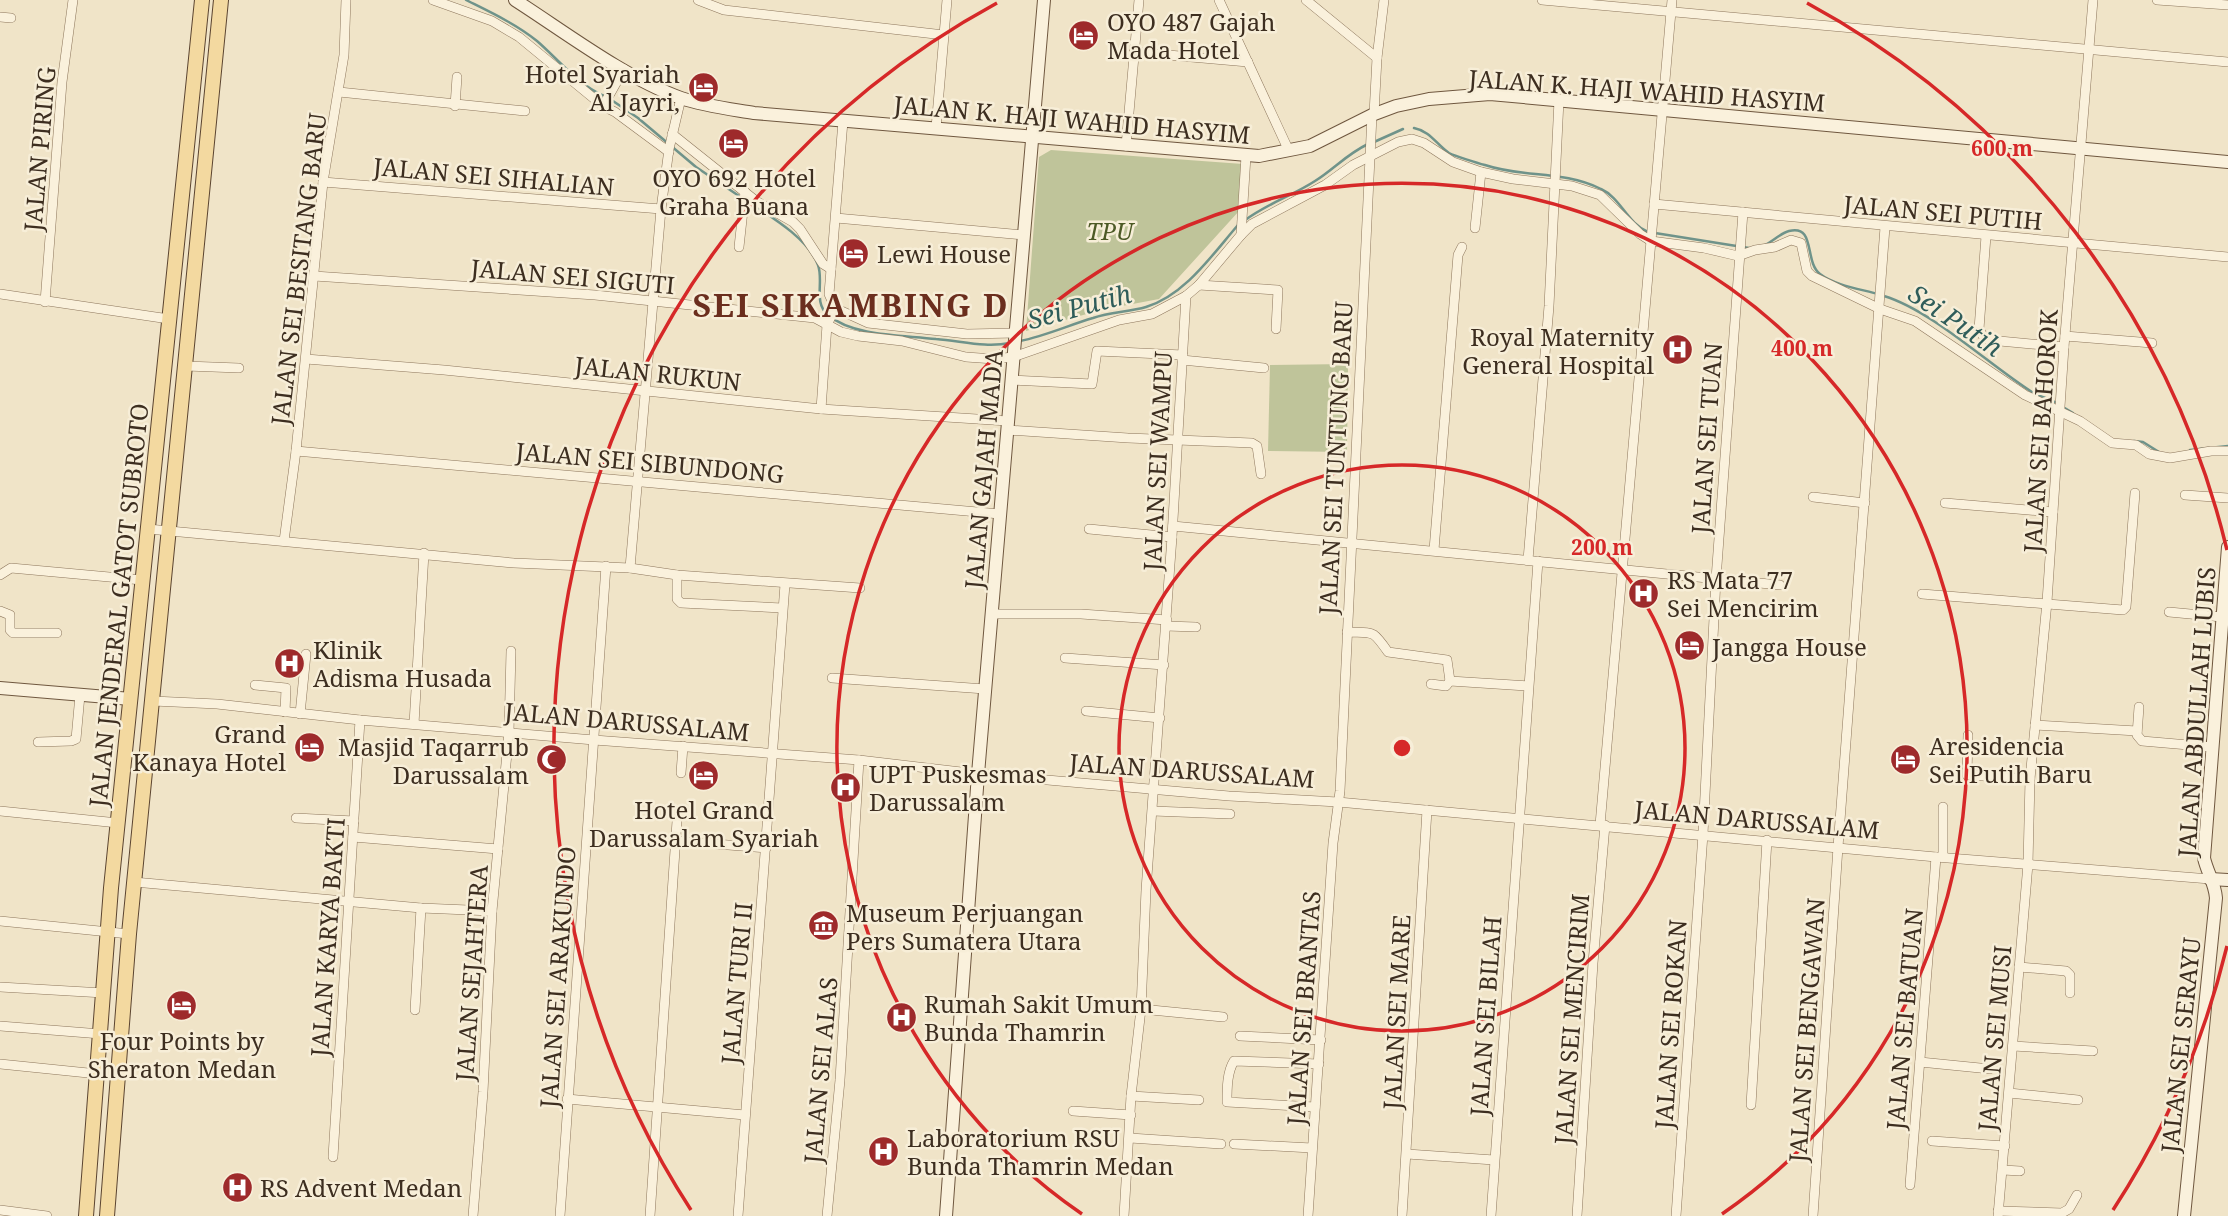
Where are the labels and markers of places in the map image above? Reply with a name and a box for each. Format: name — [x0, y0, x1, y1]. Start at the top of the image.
place label: OYO 487 Gajah Mada Hotel — [1107, 5, 1276, 66]
hotel icon: OYO 487 Gajah Mada Hotel — [1067, 18, 1101, 52]
place label: Hotel Syariah Al Jayri, — [525, 57, 680, 118]
hotel icon: Hotel Syariah Al Jayri, — [686, 70, 720, 104]
hotel icon: OYO 692 Hotel Graha Buana — [717, 126, 751, 160]
place label: OYO 692 Hotel Graha Buana — [652, 161, 816, 222]
hotel icon: Lewi House — [837, 236, 871, 270]
place label: Lewi House — [877, 237, 1011, 270]
place label: Royal Maternity General Hospital — [1462, 320, 1655, 381]
hospital icon: Royal Maternity General Hospital — [1660, 333, 1694, 367]
place label: RS Mata 77 Sei Mencirim — [1667, 563, 1819, 624]
hospital icon: RS Mata 77 Sei Mencirim — [1627, 576, 1661, 610]
hotel icon: Jangga House — [1672, 629, 1706, 663]
place label: Jangga House — [1711, 630, 1867, 663]
place label: Klinik Adisma Husada — [313, 633, 492, 694]
hospital icon: Klinik Adisma Husada — [273, 646, 307, 680]
place label: Grand Kanaya Hotel — [132, 717, 287, 778]
place label: Aresidencia Sei Putih Baru — [1929, 729, 2092, 790]
hotel icon: Grand Kanaya Hotel — [292, 730, 326, 764]
place label: Masjid Taqarrub Darussalam — [338, 730, 529, 791]
centre of rings — [1390, 736, 1414, 760]
hotel icon: Aresidencia Sei Putih Baru — [1889, 742, 1923, 776]
mosque icon: Masjid Taqarrub Darussalam — [535, 743, 569, 777]
place label: UPT Puskesmas Darussalam — [869, 757, 1046, 818]
hotel icon: Hotel Grand Darussalam Syariah — [687, 758, 721, 792]
hospital icon: UPT Puskesmas Darussalam — [829, 770, 863, 804]
place label: Hotel Grand Darussalam Syariah — [589, 793, 819, 854]
place label: Museum Perjuangan Pers Sumatera Utara — [846, 896, 1084, 957]
museum icon: Museum Perjuangan Pers Sumatera Utara — [806, 909, 840, 943]
place label: Rumah Sakit Umum Bunda Thamrin — [924, 987, 1154, 1048]
hotel icon: Four Points by Sheraton Medan — [165, 989, 199, 1023]
hospital icon: Rumah Sakit Umum Bunda Thamrin — [884, 1000, 918, 1034]
place label: Four Points by Sheraton Medan — [88, 1024, 276, 1085]
place label: Laboratorium RSU Bunda Thamrin Medan — [907, 1121, 1174, 1182]
hospital icon: Laboratorium RSU Bunda Thamrin Medan — [867, 1134, 901, 1168]
hospital icon: RS Advent Medan — [220, 1170, 254, 1204]
place label: RS Advent Medan — [260, 1171, 462, 1204]

